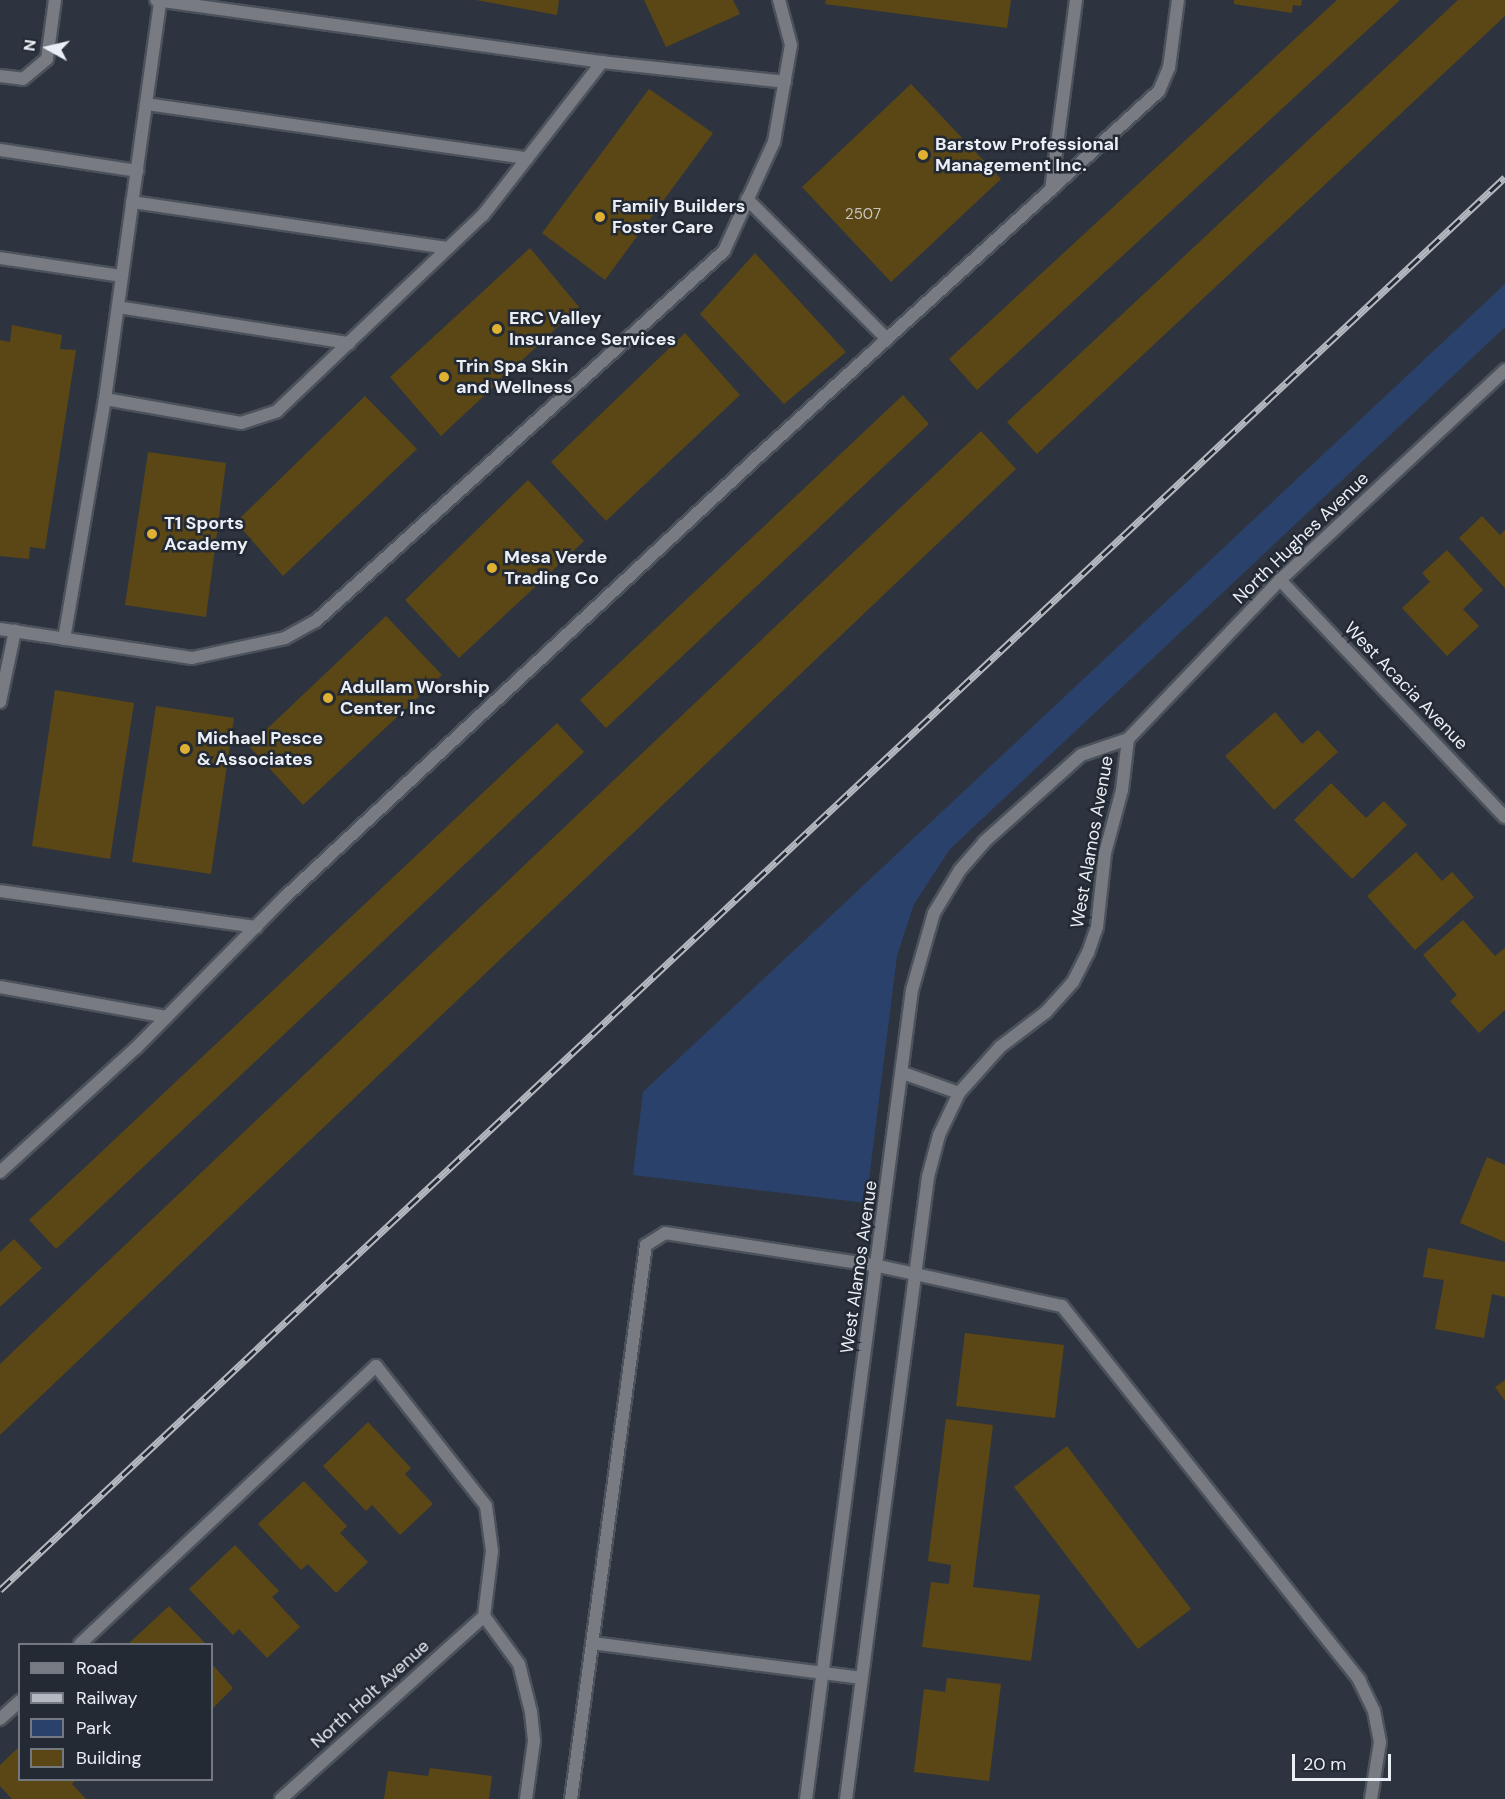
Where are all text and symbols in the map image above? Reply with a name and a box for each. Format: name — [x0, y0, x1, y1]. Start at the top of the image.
north arrow — [18, 18, 78, 78]
text: N — [18, 38, 41, 53]
place label: Barstow Professional Management Inc. — [935, 134, 1119, 176]
marker: Barstow Professional Management Inc. — [916, 148, 930, 162]
place label: Family Builders Foster Care — [612, 196, 745, 238]
house number: 2507 — [845, 206, 881, 224]
marker: Family Builders Foster Care — [593, 210, 607, 224]
place label: ERC Valley Insurance Services — [509, 308, 676, 350]
marker: ERC Valley Insurance Services — [490, 322, 504, 336]
place label: Trin Spa Skin and Wellness — [456, 356, 573, 398]
marker: Trin Spa Skin and Wellness — [437, 370, 451, 384]
street label: North Hughes Avenue — [1229, 468, 1373, 608]
place label: T1 Sports Academy — [164, 513, 248, 556]
marker: T1 Sports Academy — [145, 527, 159, 541]
place label: Mesa Verde Trading Co — [504, 547, 607, 590]
marker: Mesa Verde Trading Co — [485, 561, 499, 575]
street label: West Acacia Avenue — [1339, 618, 1473, 754]
place label: Adullam Worship Center, Inc — [340, 677, 490, 720]
marker: Adullam Worship Center, Inc — [321, 691, 335, 705]
place label: Michael Pesce & Associates — [197, 728, 323, 771]
marker: Michael Pesce & Associates — [178, 742, 192, 756]
street label: West Alamos Avenue — [1066, 754, 1118, 930]
street label: West Alamos Avenue — [836, 1179, 882, 1355]
street label: North Holt Avenue — [306, 1635, 434, 1753]
legend — [18, 1643, 213, 1781]
text: Road — [76, 1656, 118, 1680]
text: Railway — [76, 1686, 138, 1710]
text: Park — [76, 1716, 112, 1740]
scale bar — [1295, 1742, 1394, 1780]
text: Building — [76, 1746, 141, 1770]
text: 20 m — [1303, 1752, 1346, 1776]

